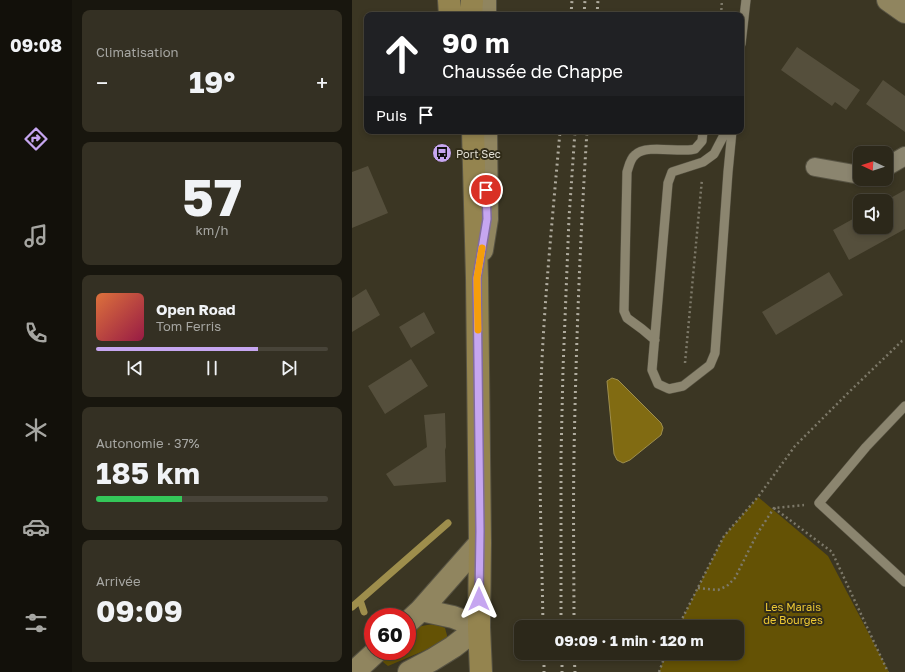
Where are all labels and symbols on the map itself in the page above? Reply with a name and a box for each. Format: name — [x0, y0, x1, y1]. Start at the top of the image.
bus stop icon: Port Sec — [431, 142, 453, 164]
north arrow — [853, 146, 893, 186]
place label: Port Sec — [456, 147, 501, 160]
pin — [469, 173, 503, 207]
position arrow — [458, 578, 500, 620]
park label: Les Marais de Bourges — [763, 600, 823, 626]
speed limit sign: 60 — [364, 608, 416, 660]

